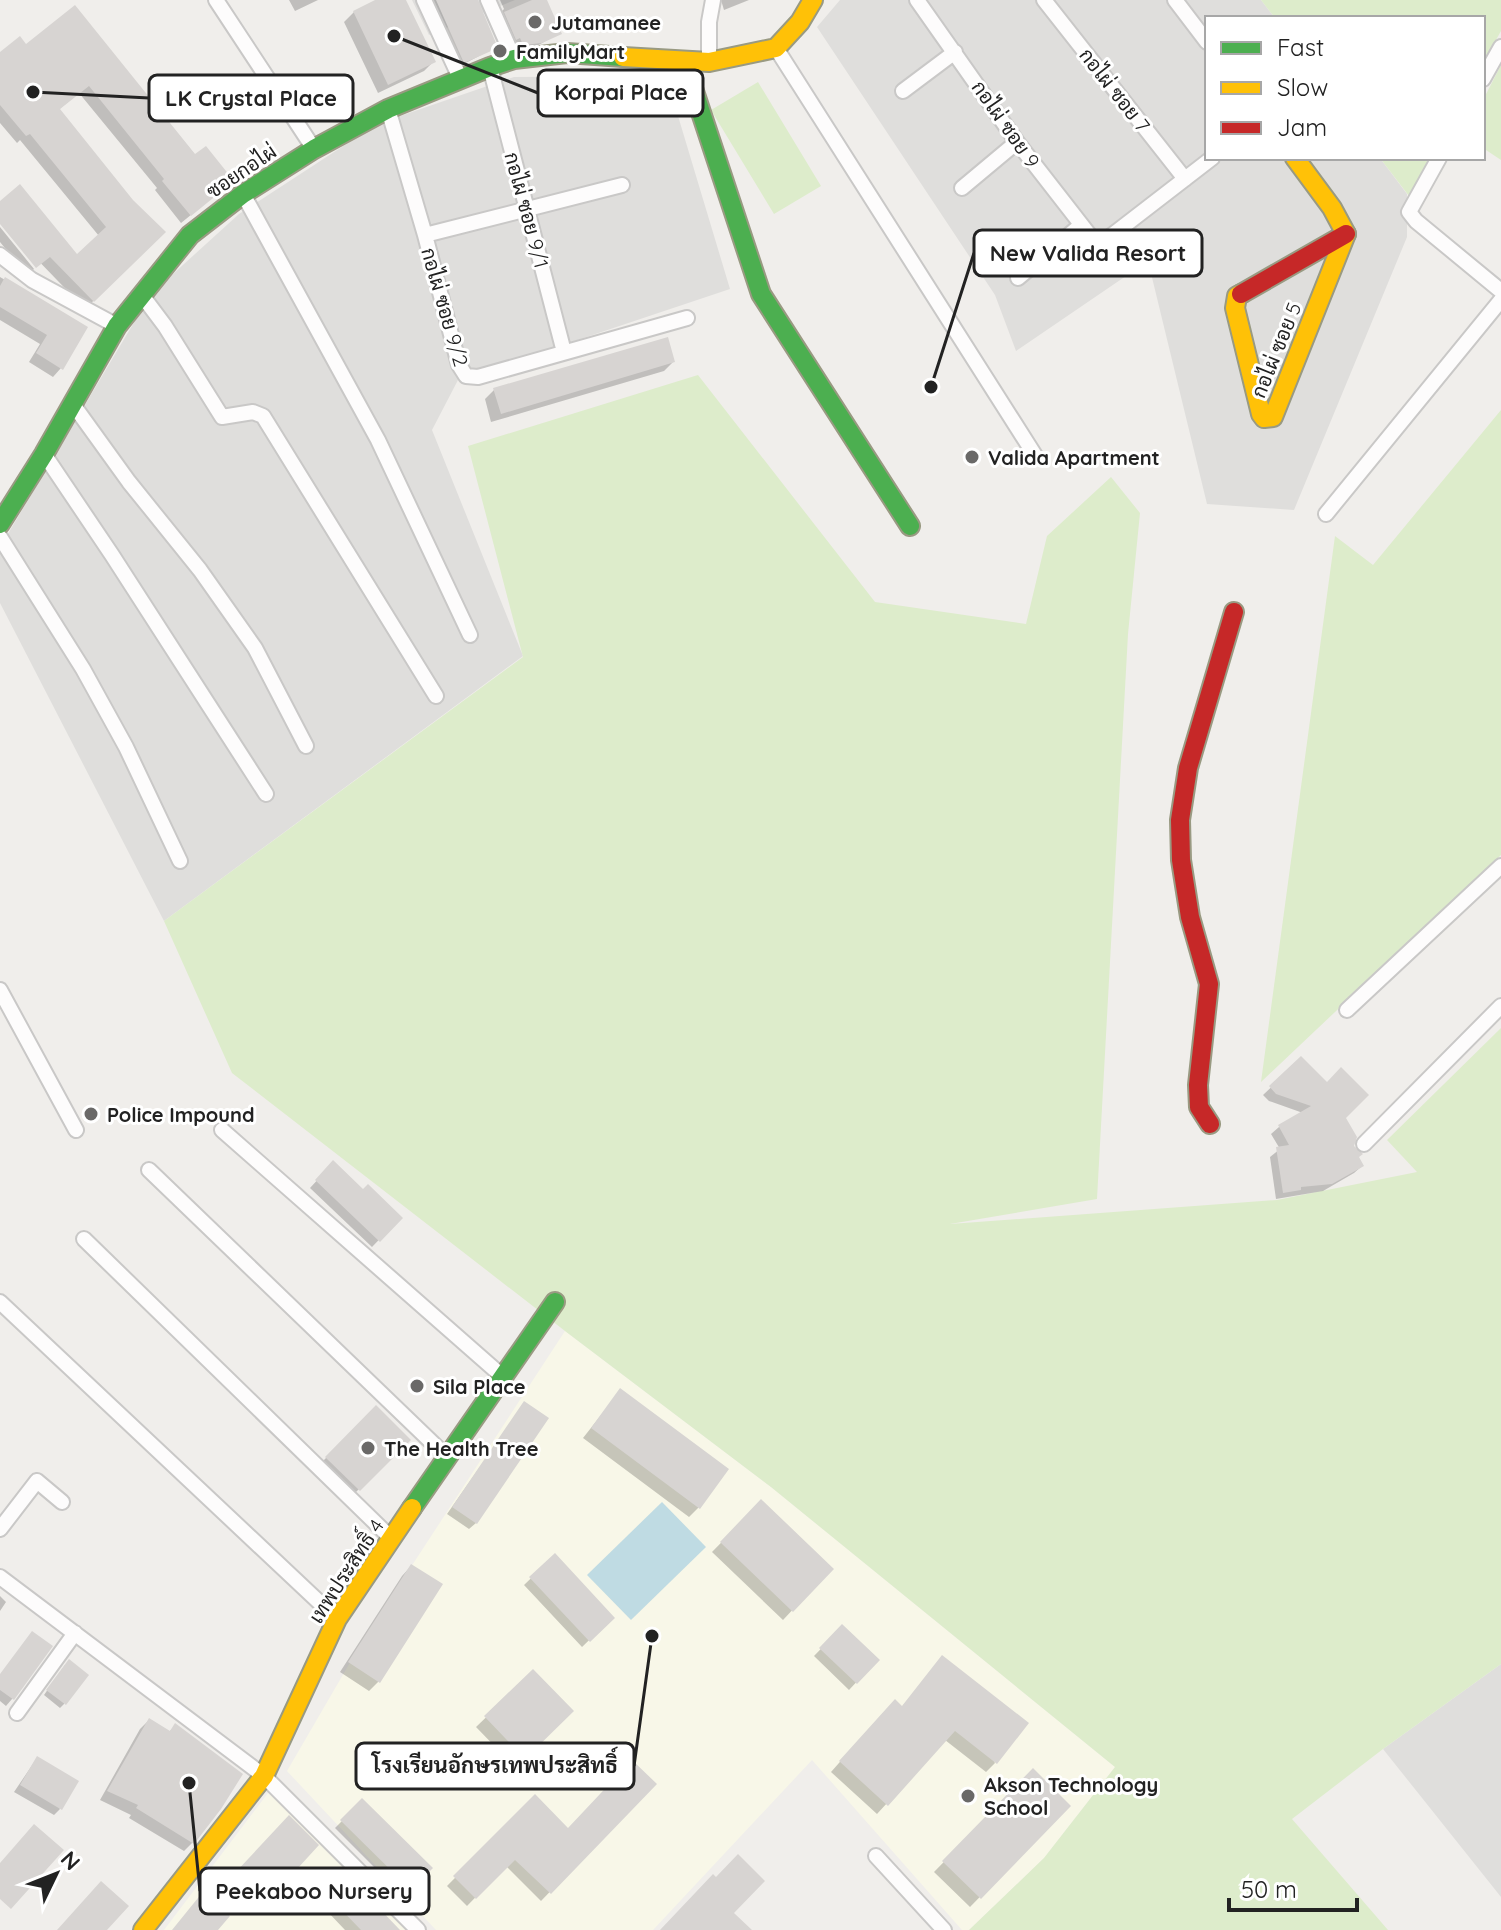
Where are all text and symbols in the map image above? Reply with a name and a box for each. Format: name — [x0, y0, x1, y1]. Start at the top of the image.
place label: Jutamanee — [551, 10, 661, 35]
marker: Jutamanee — [526, 13, 544, 31]
legend — [1205, 16, 1485, 160]
text: Fast — [1277, 32, 1324, 62]
place label: FamilyMart — [516, 39, 625, 64]
marker: FamilyMart — [491, 42, 509, 60]
street label: กอไผ่ ซอย 7 — [1074, 43, 1156, 137]
callout: Korpai Place — [538, 70, 703, 116]
text: Slow — [1277, 72, 1328, 102]
callout: LK Crystal Place — [149, 75, 353, 121]
street label: กอไผ่ ซอย 9 — [967, 75, 1045, 173]
text: Korpai Place — [554, 78, 688, 106]
text: LK Crystal Place — [165, 84, 337, 112]
text: Jam — [1277, 112, 1327, 142]
street label: ซอยกอไผ่ — [201, 139, 281, 203]
street label: กอไผ่ ซอย 9/1 — [500, 149, 554, 271]
callout: New Valida Resort — [974, 230, 1202, 276]
text: New Valida Resort — [990, 239, 1186, 267]
street label: กอไผ่ ซอย 9/2 — [416, 245, 474, 369]
street label: กอไผ่ ซอย 5 — [1246, 299, 1306, 401]
place label: Valida Apartment — [988, 445, 1160, 470]
marker: Valida Apartment — [963, 448, 981, 466]
place label: Police Impound — [107, 1102, 254, 1127]
marker: Police Impound — [82, 1105, 100, 1123]
place label: Sila Place — [433, 1374, 525, 1399]
marker: Sila Place — [408, 1377, 426, 1395]
place label: The Health Tree — [384, 1436, 538, 1461]
marker: The Health Tree — [359, 1439, 377, 1457]
street label: เทพประสิทธิ์ 4 — [299, 1512, 389, 1628]
callout: โรงเรียนอักษรเทพประสิทธิ์ — [356, 1743, 634, 1789]
text: โรงเรียนอักษรเทพประสิทธิ์ — [370, 1746, 618, 1779]
place label: Akson Technology School — [984, 1772, 1158, 1820]
marker: Akson Technology School — [959, 1787, 977, 1805]
north arrow — [16, 1834, 96, 1914]
text: N — [55, 1845, 86, 1876]
scale bar — [1229, 1862, 1357, 1912]
callout: Peekaboo Nursery — [200, 1868, 429, 1914]
text: 50 m — [1241, 1874, 1297, 1904]
text: Peekaboo Nursery — [215, 1877, 413, 1905]

